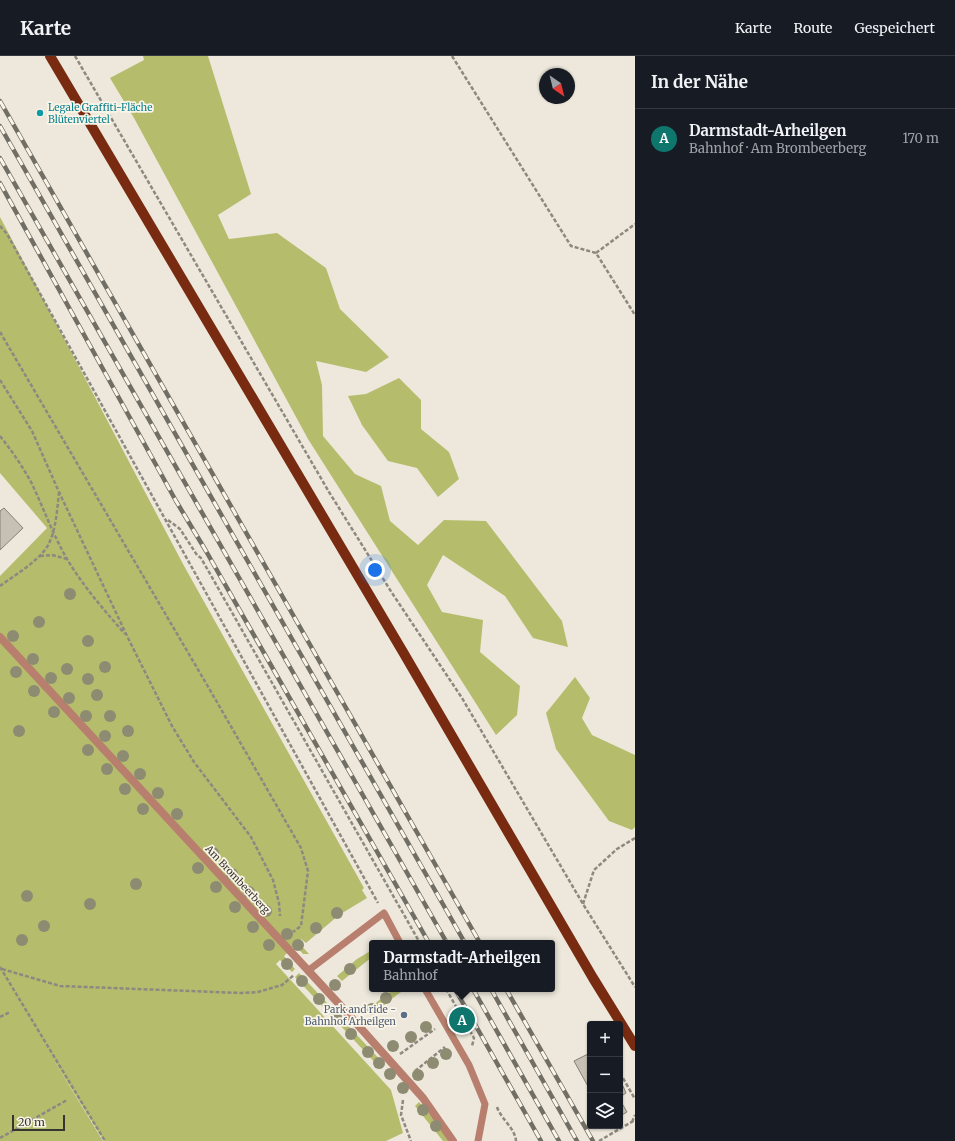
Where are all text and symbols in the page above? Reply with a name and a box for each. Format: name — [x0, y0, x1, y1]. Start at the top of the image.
text: Karte — [20, 16, 71, 40]
text: Karte — [735, 19, 771, 37]
text: Route — [793, 19, 832, 37]
text: Gespeichert — [854, 19, 935, 37]
north arrow — [539, 68, 575, 104]
text: In der Nähe — [651, 71, 748, 93]
place label: Legale Graffiti-Fläche Blütenviertel — [48, 101, 152, 126]
marker: Legale Graffiti-Fläche Blütenviertel — [35, 108, 45, 118]
text: Darmstadt-Arheilgen — [689, 121, 846, 140]
text: A — [659, 130, 669, 147]
text: 170 m — [902, 130, 939, 147]
text: Bahnhof · Am Brombeerberg — [689, 140, 866, 157]
your location — [365, 560, 385, 580]
street label: Am Brombeerberg — [202, 842, 273, 916]
popup — [369, 940, 555, 992]
text: Darmstadt-Arheilgen — [383, 948, 541, 967]
text: Bahnhof — [383, 967, 437, 984]
place label: Park and ride - Bahnhof Arheilgen — [305, 1003, 396, 1028]
pin: A — [449, 1005, 475, 1035]
marker: Park and ride - Bahnhof Arheilgen — [399, 1010, 409, 1020]
map controls — [587, 1021, 623, 1129]
button: + — [587, 1021, 623, 1057]
button: − — [587, 1057, 623, 1093]
button: layers — [587, 1093, 623, 1129]
scale bar — [12, 1113, 65, 1132]
text: 20 m — [18, 1115, 45, 1129]

